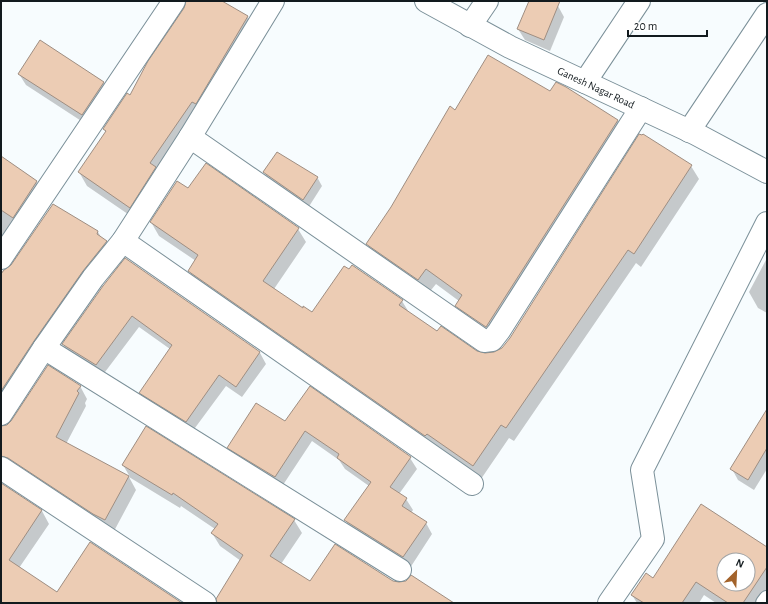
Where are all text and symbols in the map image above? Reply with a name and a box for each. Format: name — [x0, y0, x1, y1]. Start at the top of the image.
scale bar — [628, 12, 707, 38]
text: 20 m — [634, 20, 657, 32]
street label: Ganesh Nagar Road — [556, 65, 637, 111]
north arrow — [716, 552, 756, 592]
text: N — [734, 557, 746, 570]

